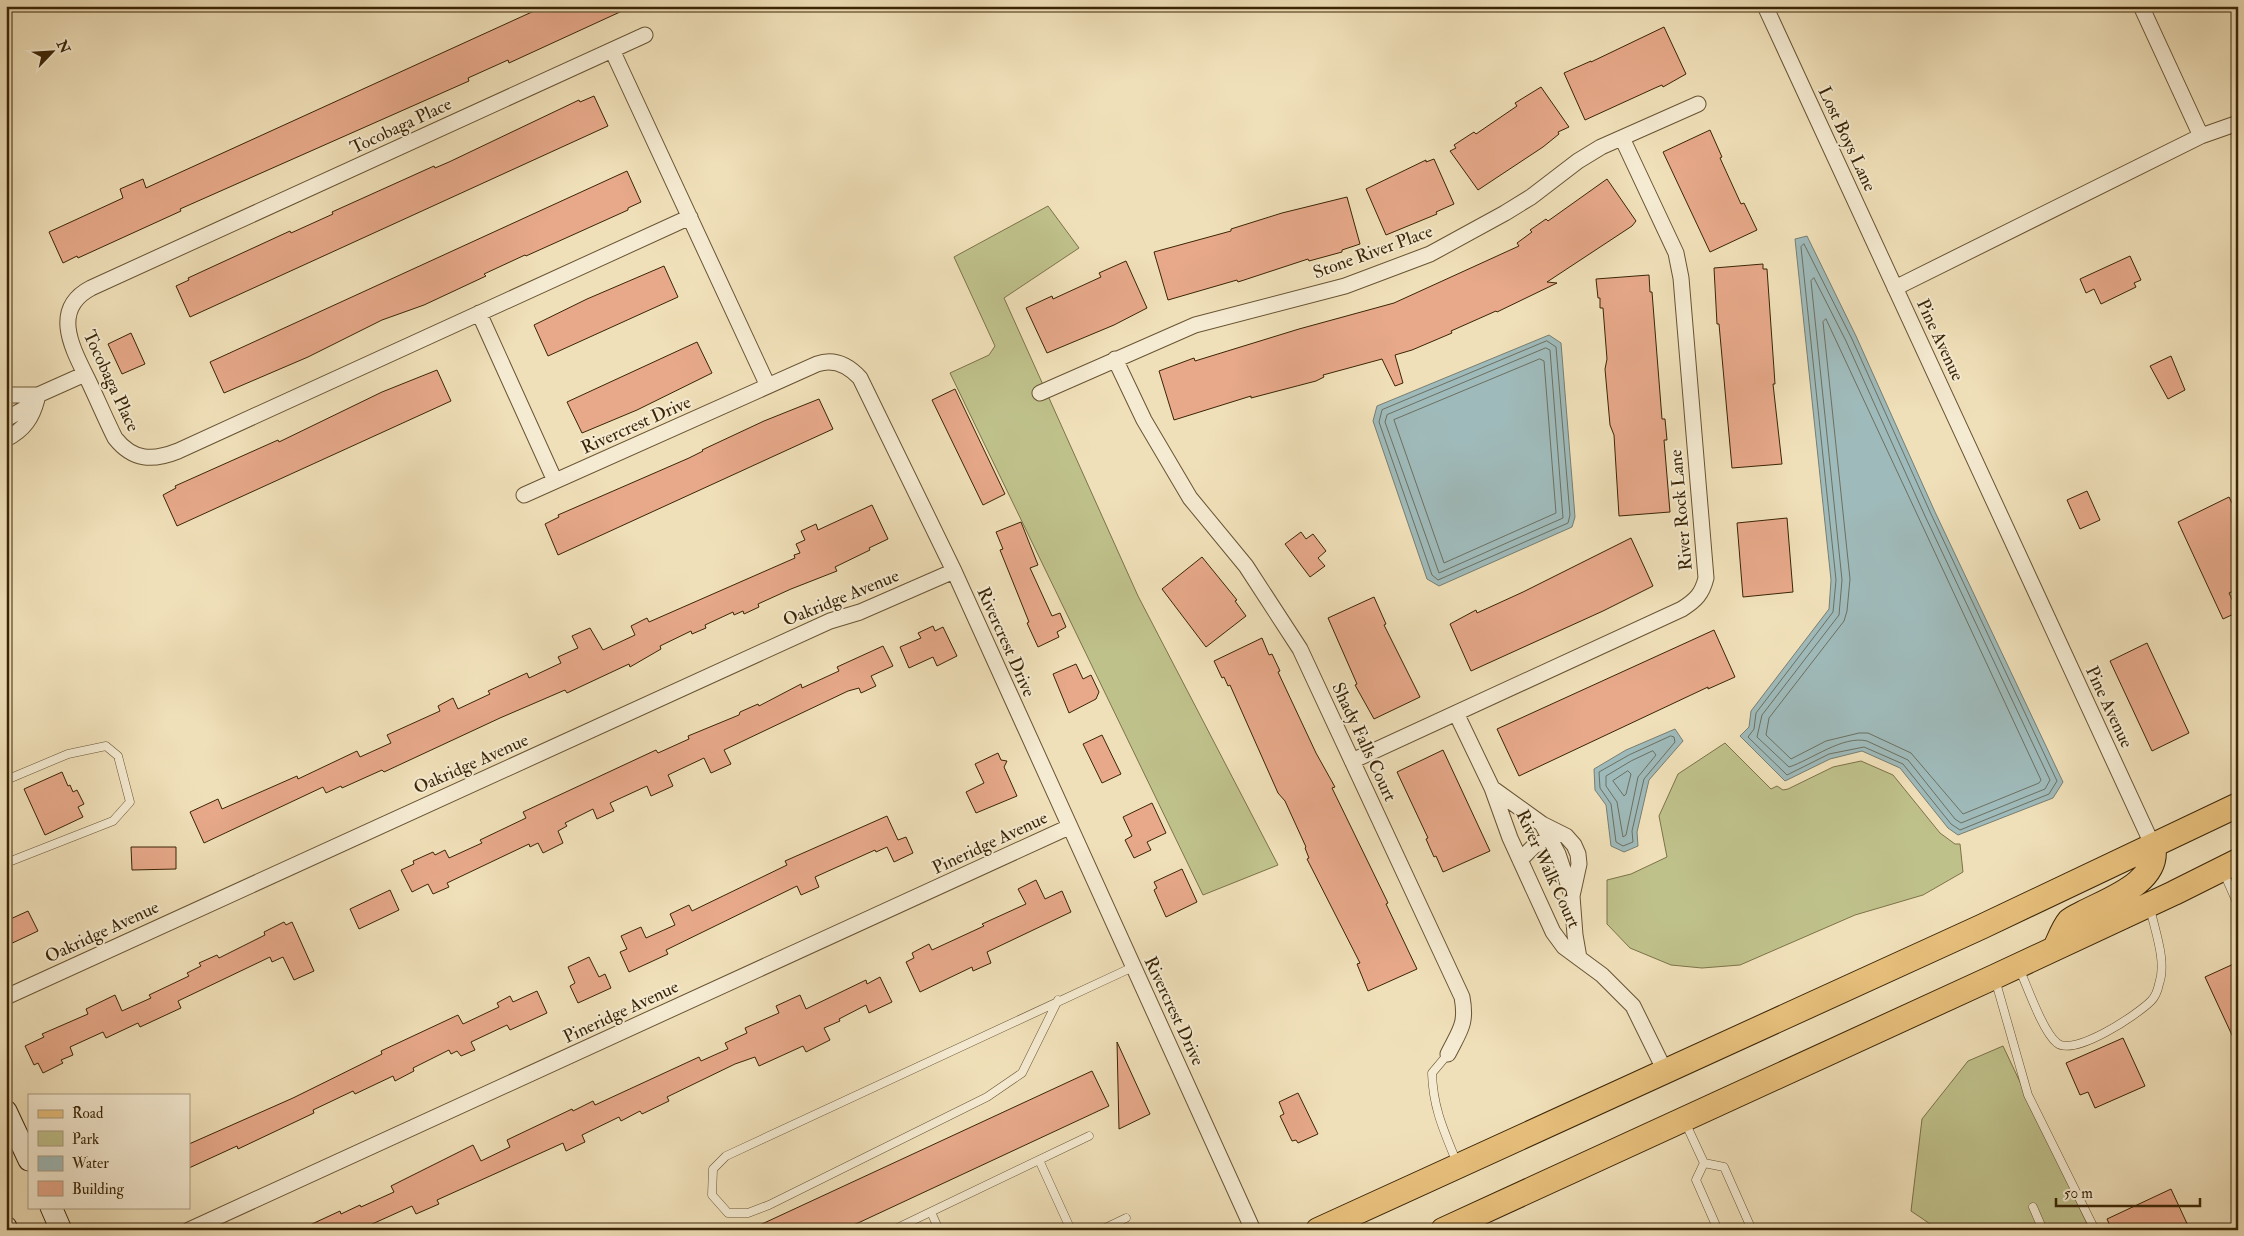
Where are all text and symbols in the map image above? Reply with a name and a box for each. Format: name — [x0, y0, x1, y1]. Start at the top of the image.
north arrow — [28, 28, 78, 78]
text: N — [53, 37, 74, 56]
street label: Lost Boys Lane — [1813, 83, 1882, 196]
street label: Tocobaga Place — [347, 92, 456, 159]
street label: Stone River Place — [1310, 220, 1436, 284]
street label: Pine Avenue — [1911, 295, 1969, 385]
street label: Tocobaga Place — [78, 327, 145, 436]
street label: Rivercrest Drive — [578, 390, 695, 459]
street label: River Rock Lane — [1664, 448, 1698, 572]
street label: Oakridge Avenue — [780, 564, 903, 632]
street label: Rivercrest Drive — [972, 584, 1041, 701]
street label: Pine Avenue — [2080, 662, 2138, 752]
street label: Shady Falls Court — [1326, 679, 1402, 805]
street label: Oakridge Avenue — [410, 728, 532, 800]
street label: Pineridge Avenue — [929, 806, 1052, 880]
street label: River Walk Court — [1511, 806, 1586, 932]
street label: Oakridge Avenue — [41, 895, 163, 968]
street label: Rivercrest Drive — [1139, 953, 1210, 1070]
street label: Pineridge Avenue — [560, 975, 683, 1049]
legend — [28, 1094, 190, 1208]
text: Road — [72, 1104, 104, 1123]
text: Park — [72, 1130, 99, 1149]
text: Water — [71, 1154, 109, 1173]
scale bar — [2056, 1176, 2200, 1208]
text: Building — [72, 1180, 124, 1199]
text: 50 m — [2064, 1184, 2093, 1203]

